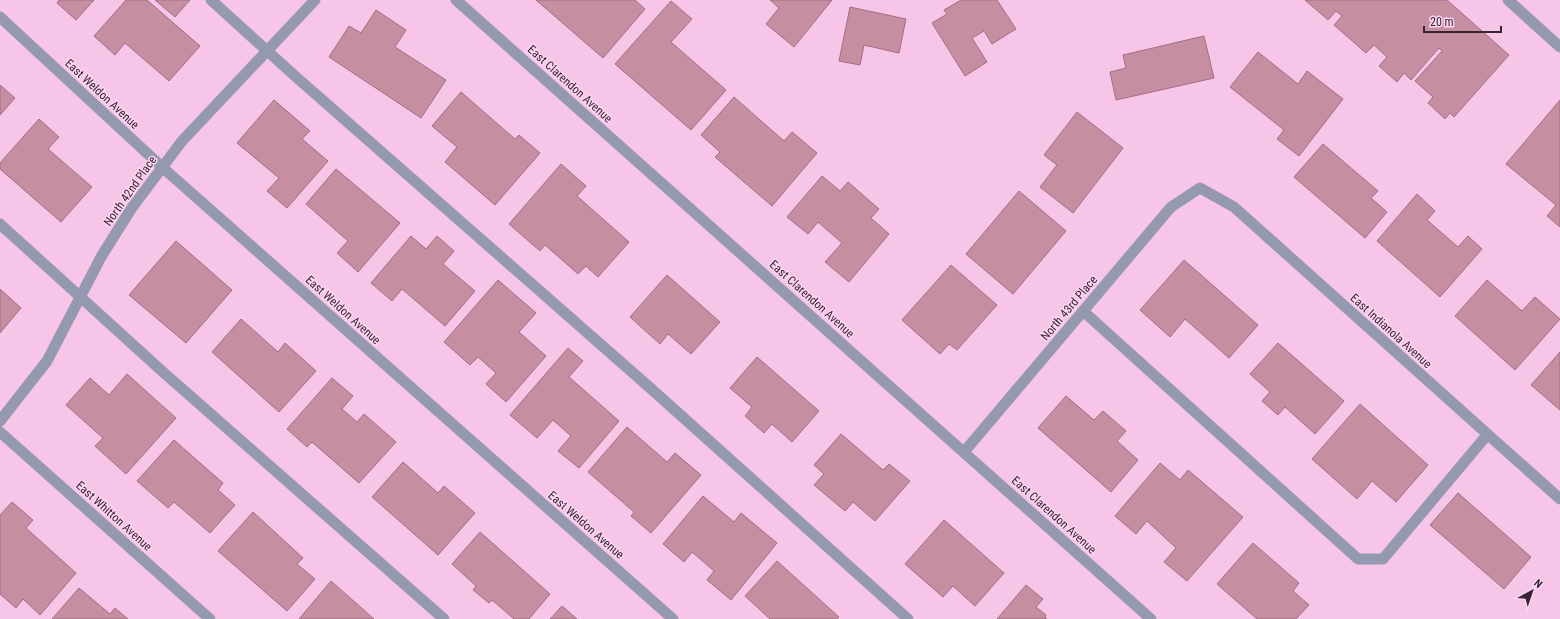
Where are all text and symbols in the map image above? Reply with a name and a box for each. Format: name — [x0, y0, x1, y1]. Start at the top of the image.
scale bar — [1424, 8, 1501, 34]
text: 20 m — [1430, 15, 1454, 29]
street label: East Clarendon Avenue — [525, 42, 615, 126]
street label: East Weldon Avenue — [62, 56, 142, 132]
street label: North 42nd Place — [101, 153, 160, 229]
street label: East Clarendon Avenue — [767, 257, 857, 341]
street label: East Weldon Avenue — [303, 273, 384, 348]
street label: North 43rd Place — [1038, 273, 1100, 343]
street label: East Indianola Avenue — [1348, 291, 1435, 371]
street label: East Clarendon Avenue — [1009, 473, 1099, 557]
street label: East Whitton Avenue — [73, 478, 155, 554]
street label: East Weldon Avenue — [545, 488, 627, 562]
north arrow — [1512, 571, 1552, 611]
text: N — [1531, 577, 1545, 591]

